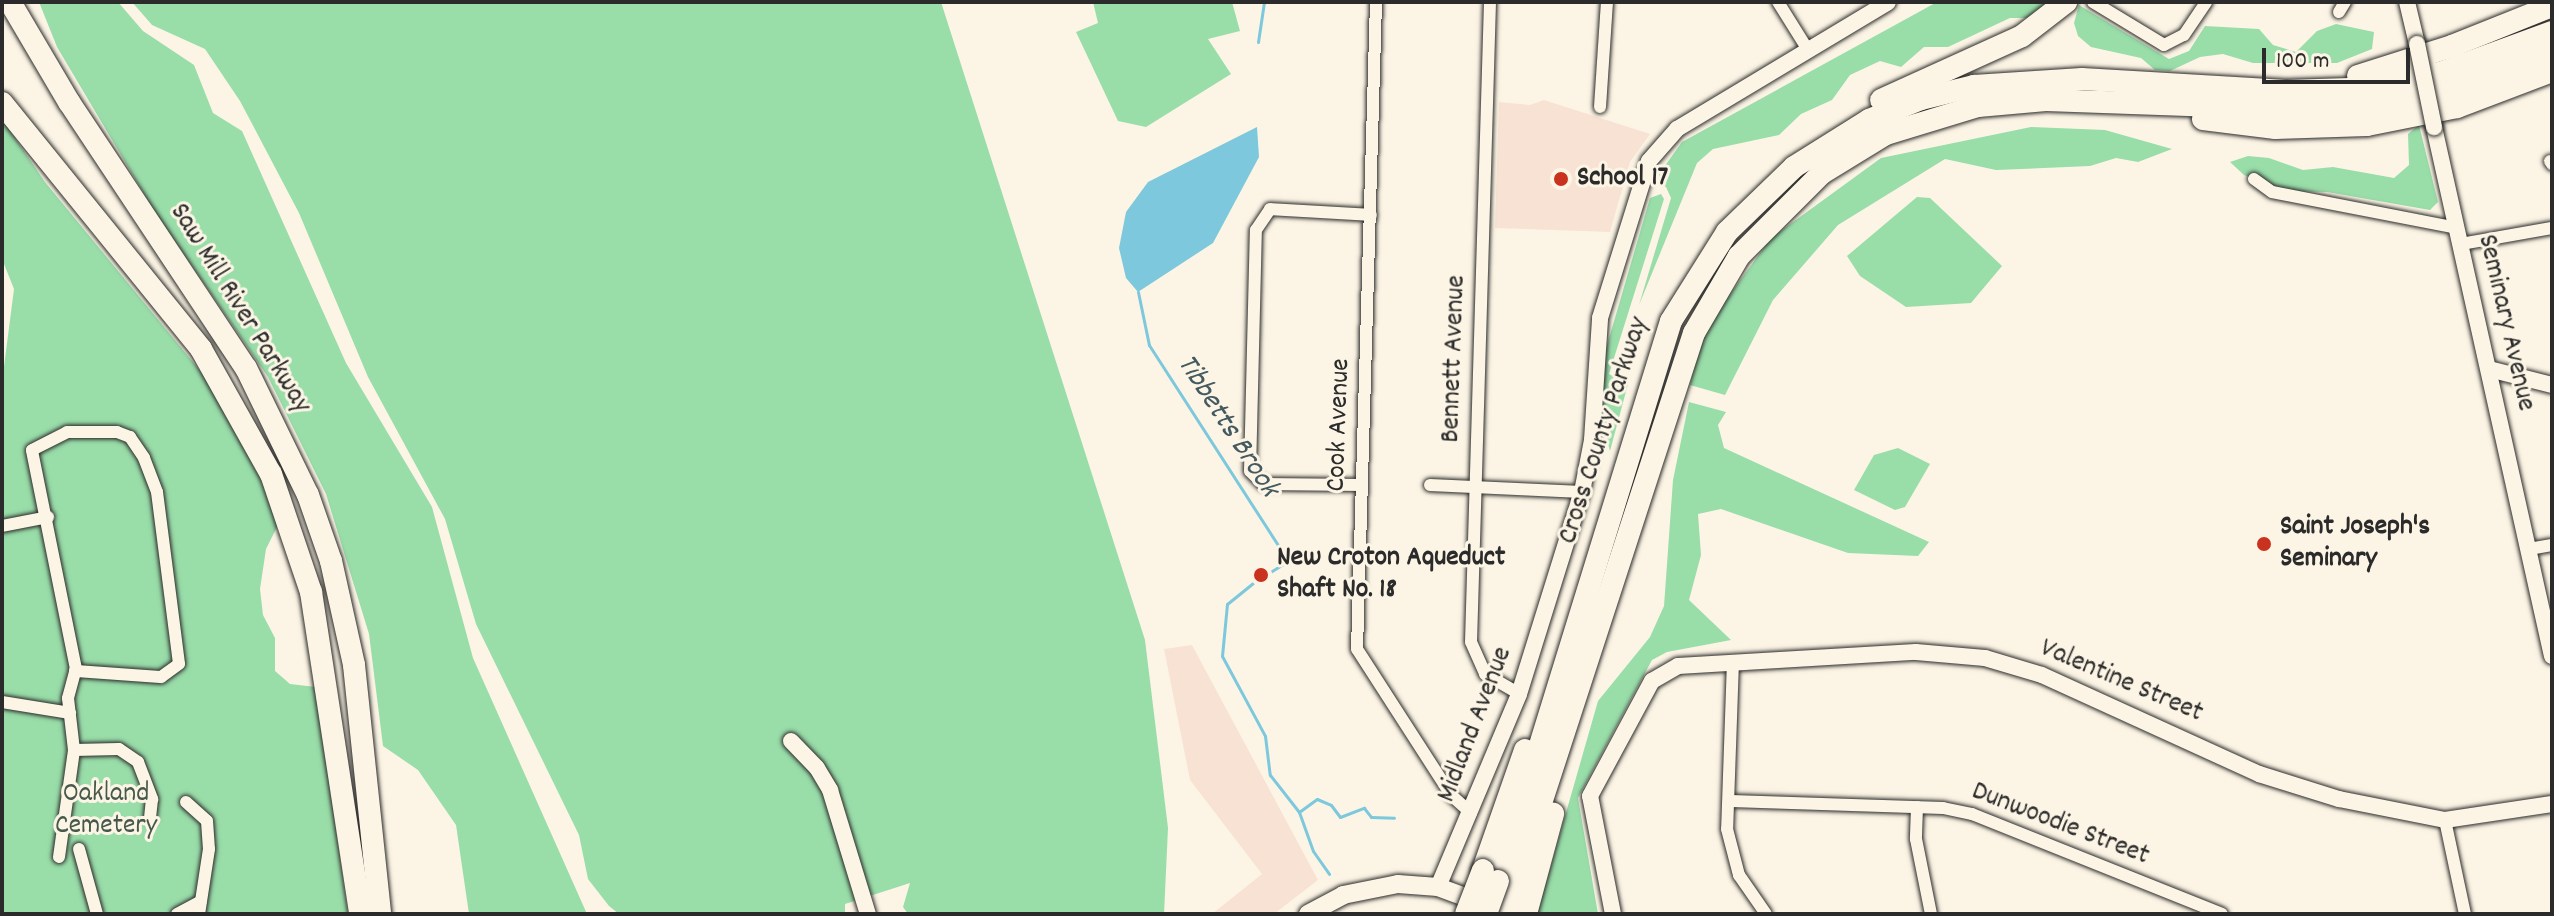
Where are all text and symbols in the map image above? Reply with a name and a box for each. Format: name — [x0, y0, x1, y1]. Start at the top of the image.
scale bar — [2266, 32, 2414, 82]
text: 100 m — [2276, 45, 2329, 79]
place label: School 17 — [1577, 162, 1668, 196]
marker: School 17 — [1552, 170, 1570, 188]
street label: Saw Mill River Parkway — [161, 198, 317, 420]
street label: Seminary Avenue — [2468, 232, 2542, 414]
street label: Bennett Avenue — [1435, 275, 1475, 443]
street label: Cross County Parkway — [1553, 313, 1657, 549]
water label: Tibbetts Brook — [1167, 349, 1285, 505]
street label: Cook Avenue — [1321, 358, 1359, 492]
place label: Saint Joseph's Seminary — [2280, 511, 2430, 577]
marker: Saint Joseph's Seminary — [2255, 535, 2273, 553]
place label: New Croton Aqueduct Shaft No. 18 — [1277, 542, 1505, 608]
marker: New Croton Aqueduct Shaft No. 18 — [1252, 566, 1270, 584]
street label: Valentine Street — [2034, 633, 2208, 731]
street label: Midland Avenue — [1431, 643, 1521, 807]
street label: Dunwoodie Street — [1966, 776, 2154, 874]
park label: Oakland Cemetery — [55, 778, 157, 844]

